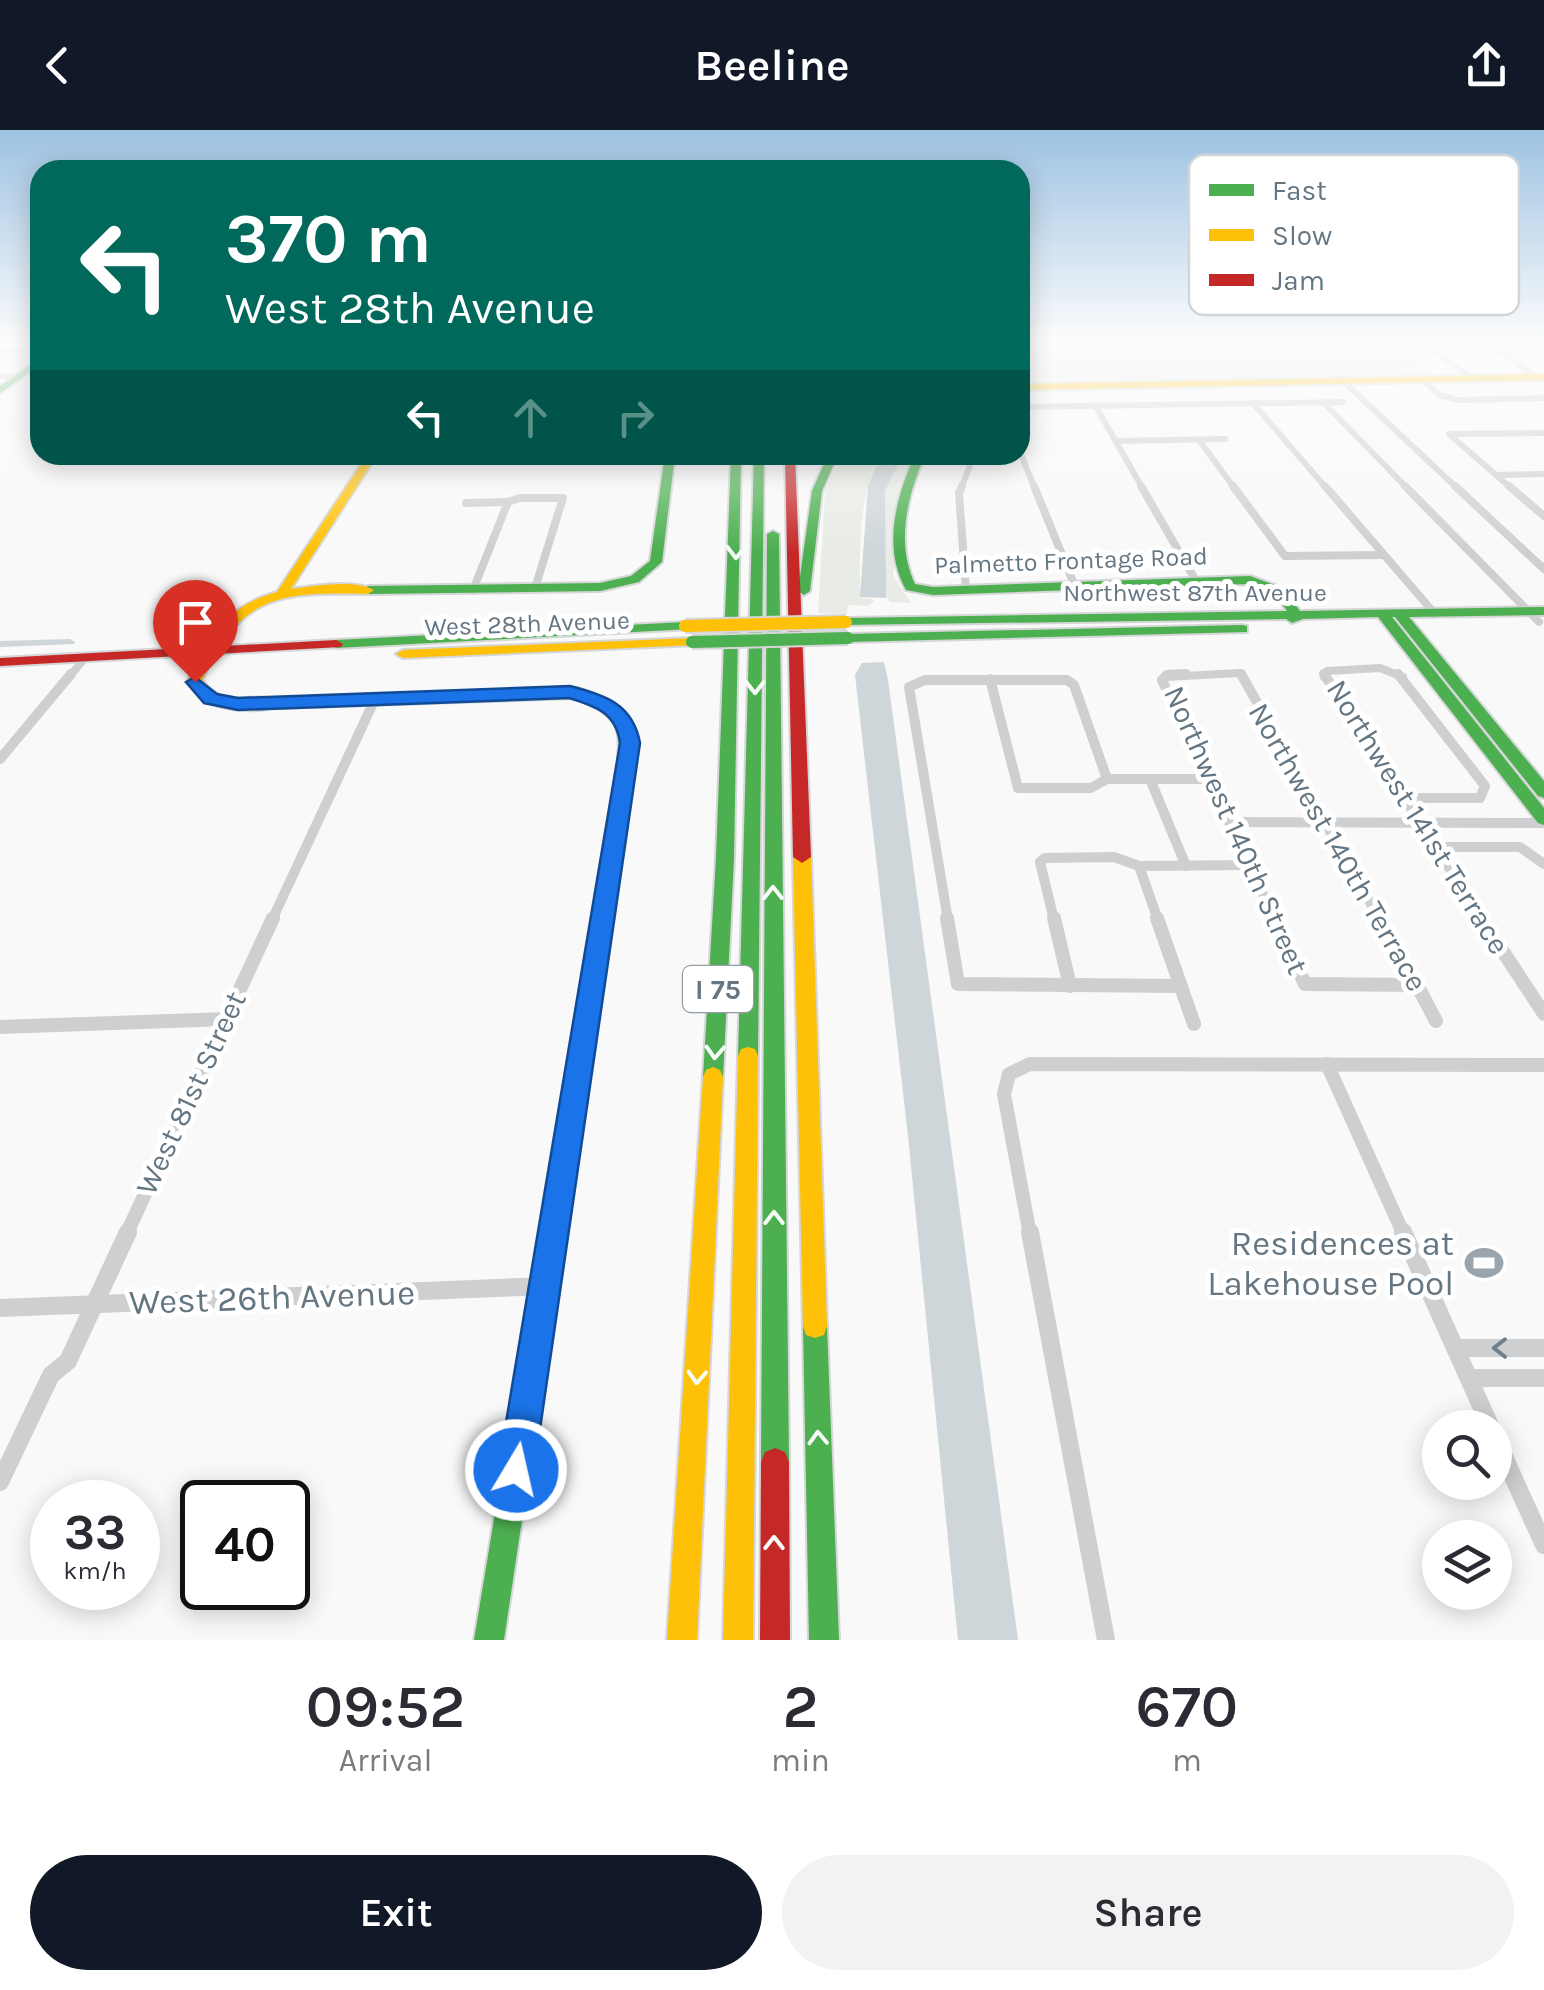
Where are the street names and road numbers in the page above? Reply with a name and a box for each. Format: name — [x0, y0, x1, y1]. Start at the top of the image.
street label: Palmetto Frontage Road — [934, 541, 1208, 580]
street label: Northwest 87th Avenue — [1063, 578, 1327, 607]
street label: West 28th Avenue — [424, 605, 630, 642]
street label: Northwest 141st Terrace — [1319, 673, 1517, 961]
street label: Northwest 140th Street — [1156, 680, 1316, 980]
street label: Northwest 140th Terrace — [1241, 697, 1435, 997]
road number: I 75 — [683, 966, 753, 1012]
street label: West 81st Street — [128, 986, 254, 1200]
street label: West 26th Avenue — [128, 1272, 416, 1323]

